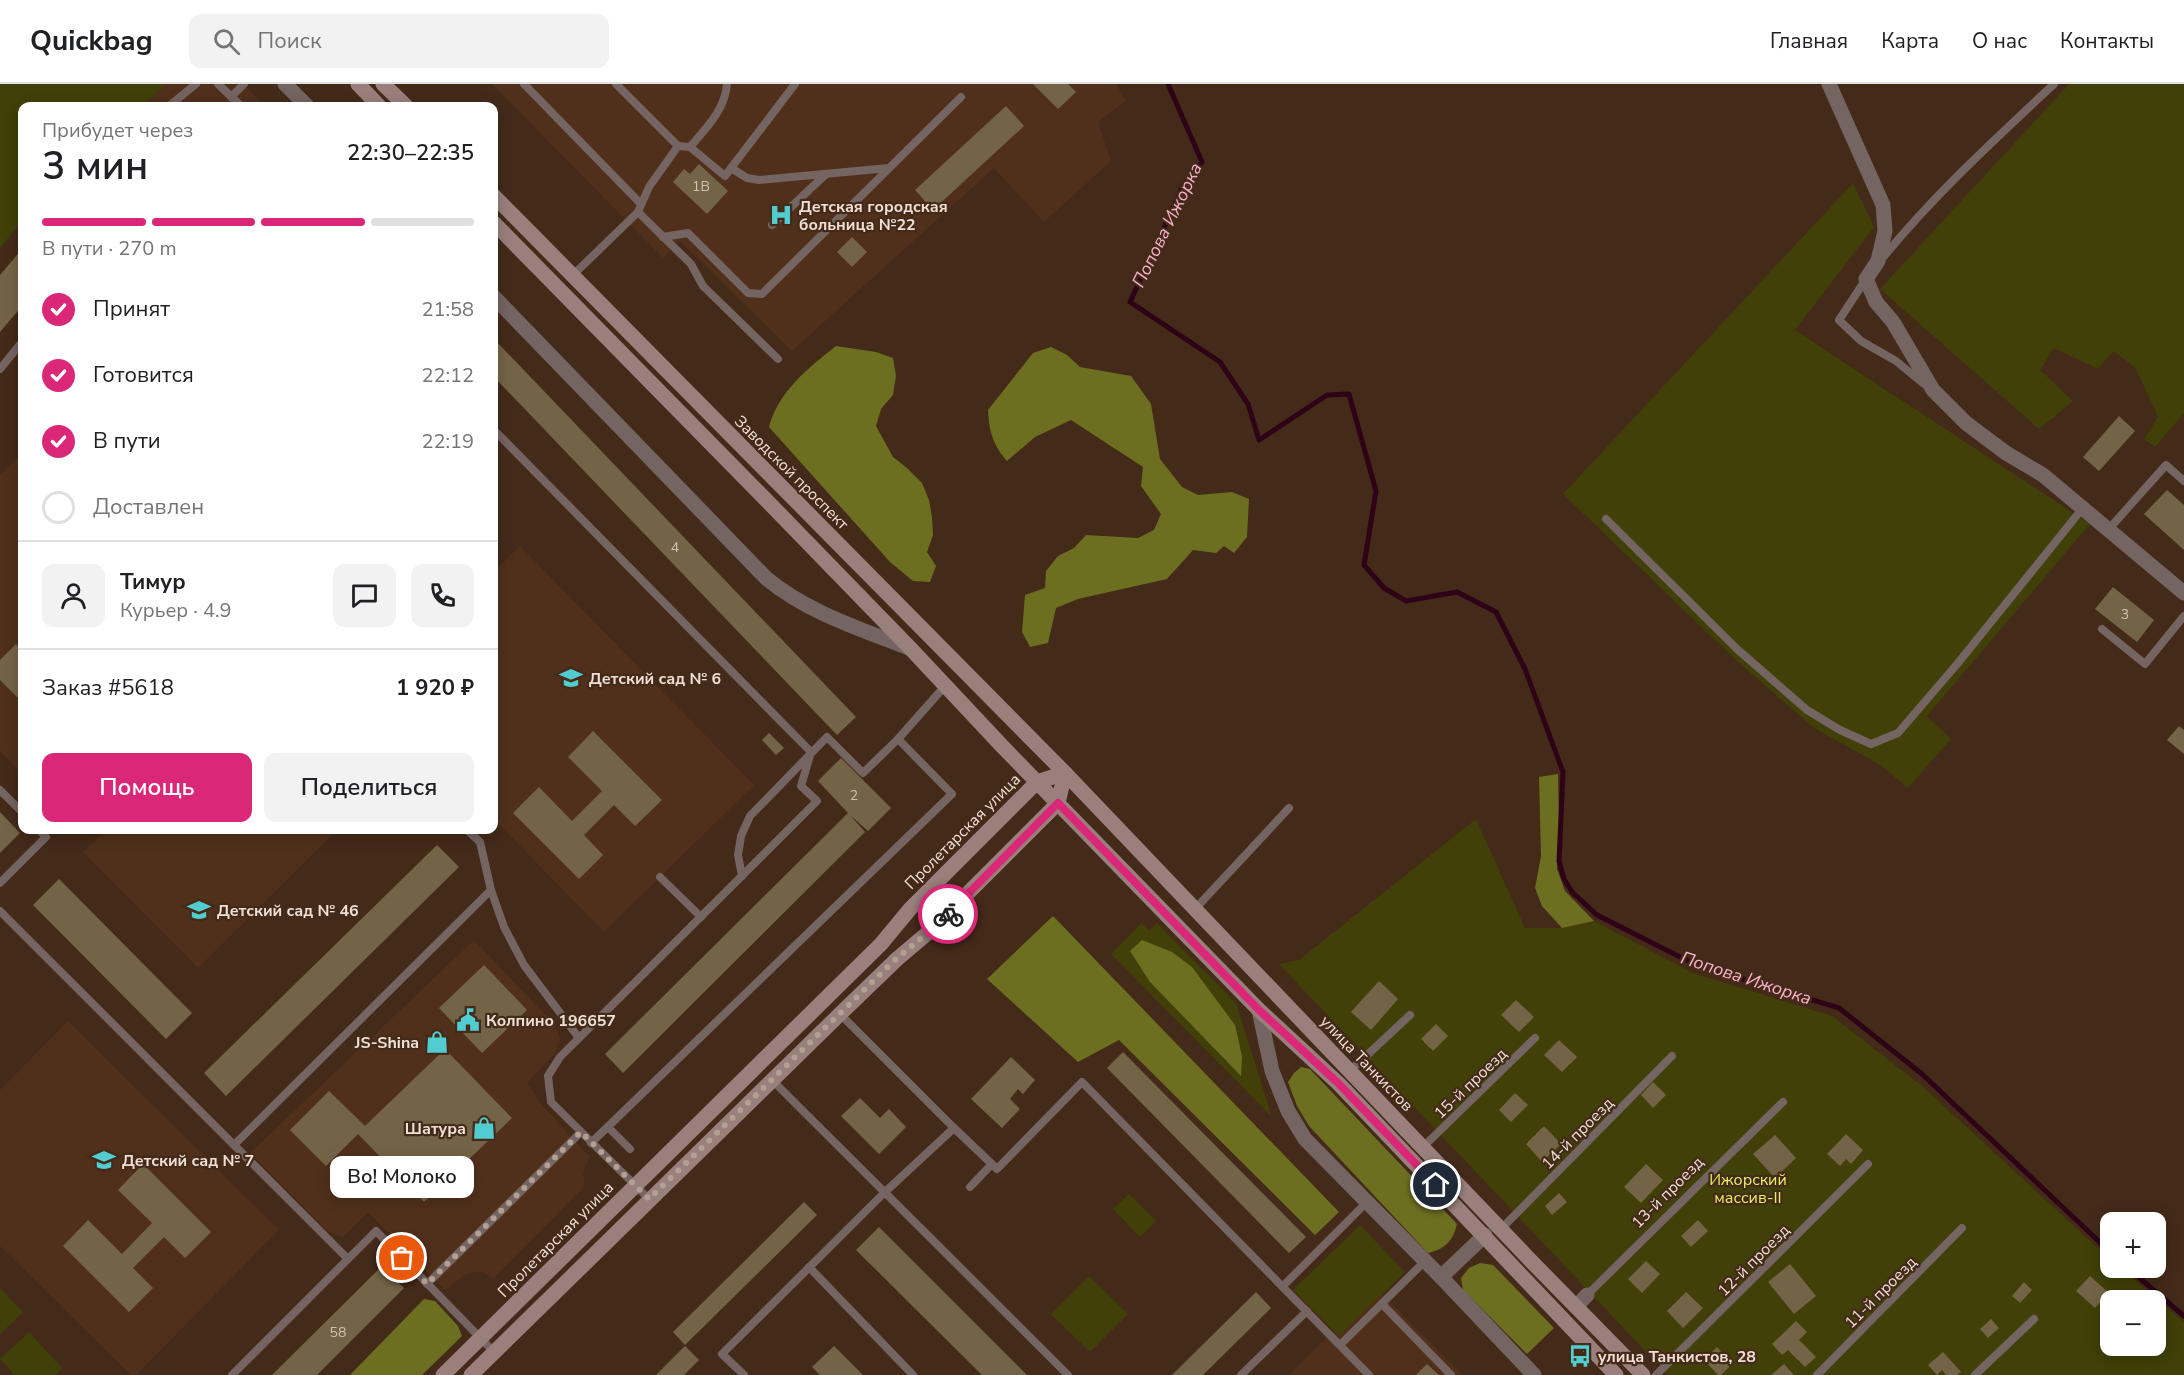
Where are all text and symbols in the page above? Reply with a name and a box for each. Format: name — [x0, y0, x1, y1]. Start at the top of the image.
search box — [189, 14, 609, 68]
text: Quickbag — [30, 22, 153, 60]
icon: search — [210, 25, 243, 58]
text: Поиск — [258, 26, 322, 56]
text: Главная — [1770, 27, 1848, 55]
text: Карта — [1881, 27, 1939, 55]
text: О нас — [1972, 27, 2027, 55]
text: Контакты — [2060, 27, 2154, 55]
text: Прибудет через — [42, 117, 193, 144]
text: 22:30–22:35 — [347, 138, 474, 168]
text: 3 мин — [42, 140, 148, 193]
water label: Попова Ижорка — [1126, 159, 1208, 291]
house number: 1В — [692, 177, 710, 196]
place label: Детская городская больница №22 — [799, 196, 948, 236]
hospital icon: Детская городская больница №22 — [768, 202, 794, 228]
text: В пути · 270 m — [42, 235, 177, 262]
icon: check — [42, 293, 75, 326]
text: Принят — [93, 294, 170, 324]
text: 21:58 — [421, 296, 474, 323]
icon: check — [42, 359, 75, 392]
text: Готовится — [93, 360, 194, 390]
text: 22:12 — [421, 362, 474, 389]
street label: Заводской проспект — [729, 411, 854, 535]
icon: check — [42, 425, 75, 458]
text: В пути — [93, 426, 161, 456]
text: 22:19 — [421, 428, 474, 455]
text: Доставлен — [93, 492, 204, 522]
house number: 4 — [671, 538, 679, 557]
button: person — [42, 564, 105, 627]
button: chat — [333, 564, 396, 627]
button: phone — [411, 564, 474, 627]
text: Тимур — [120, 567, 186, 597]
text: Курьер · 4.9 — [120, 597, 232, 624]
house number: 3 — [2121, 605, 2129, 624]
school or university icon: Детский сад № 6 — [558, 665, 584, 691]
place label: Детский сад № 6 — [589, 668, 721, 690]
text: Заказ #5618 — [42, 673, 174, 703]
text: 1 920 ₽ — [396, 673, 474, 703]
button: Помощь — [42, 753, 252, 822]
button: Поделиться — [264, 753, 474, 822]
street label: Пролетарская улица — [900, 769, 1025, 894]
house number: 2 — [850, 786, 858, 805]
courier — [918, 884, 978, 944]
school or university icon: Детский сад № 46 — [186, 897, 212, 923]
icon: bike — [932, 898, 965, 931]
place label: Детский сад № 46 — [217, 900, 359, 922]
water label: Попова Ижорка — [1678, 946, 1814, 1010]
public building icon: Колпино 196657 — [455, 1007, 481, 1033]
place label: Колпино 196657 — [486, 1010, 616, 1032]
street label: улица Танкистов — [1315, 1011, 1418, 1117]
shop icon: JS-Shina — [424, 1029, 450, 1055]
place label: JS-Shina — [354, 1032, 419, 1054]
street label: 15-й проезд — [1429, 1043, 1512, 1124]
street label: 14-й проезд — [1537, 1092, 1619, 1175]
shop icon: Шатура — [471, 1115, 497, 1141]
place label: Шатура — [405, 1118, 466, 1140]
school or university icon: Детский сад № 7 — [91, 1147, 117, 1173]
place label: Детский сад № 7 — [122, 1150, 254, 1172]
street label: 13-й проезд — [1627, 1151, 1709, 1234]
callout: Во! Молоко — [330, 1156, 474, 1198]
pin — [1410, 1159, 1461, 1210]
text: Во! Молоко — [347, 1163, 457, 1190]
icon: home — [1419, 1168, 1452, 1201]
park label: Ижорский массив-II — [1709, 1169, 1787, 1209]
street label: Пролетарская улица — [493, 1177, 618, 1302]
map controls — [2100, 1212, 2166, 1356]
button: + — [2100, 1212, 2166, 1278]
street label: 12-й проезд — [1713, 1219, 1795, 1302]
pin — [376, 1232, 427, 1283]
icon: bag — [385, 1241, 418, 1274]
street label: 11-й проезд — [1840, 1251, 1922, 1334]
button: − — [2100, 1290, 2166, 1356]
house number: 58 — [330, 1323, 346, 1342]
bus stop icon: улица Танкистов, 28 — [1567, 1343, 1593, 1369]
place label: улица Танкистов, 28 — [1598, 1346, 1756, 1368]

